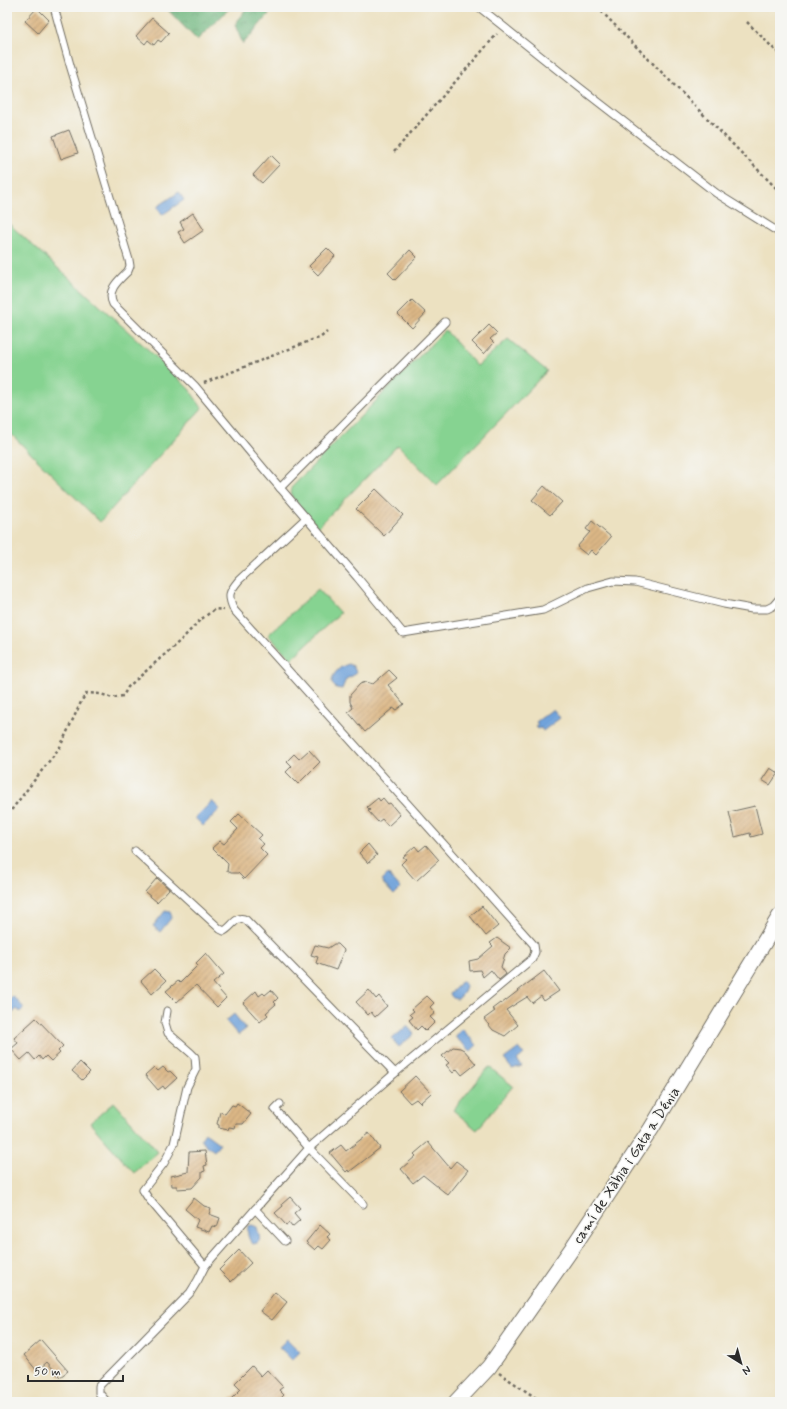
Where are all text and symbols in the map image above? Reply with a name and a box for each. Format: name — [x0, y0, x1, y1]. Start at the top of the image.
street label: camí de Xàbia i Gata a Dénia — [568, 1083, 685, 1248]
north arrow — [721, 1343, 761, 1383]
scale bar — [28, 1357, 123, 1383]
text: N — [739, 1362, 754, 1378]
text: 50 m — [34, 1364, 61, 1380]

